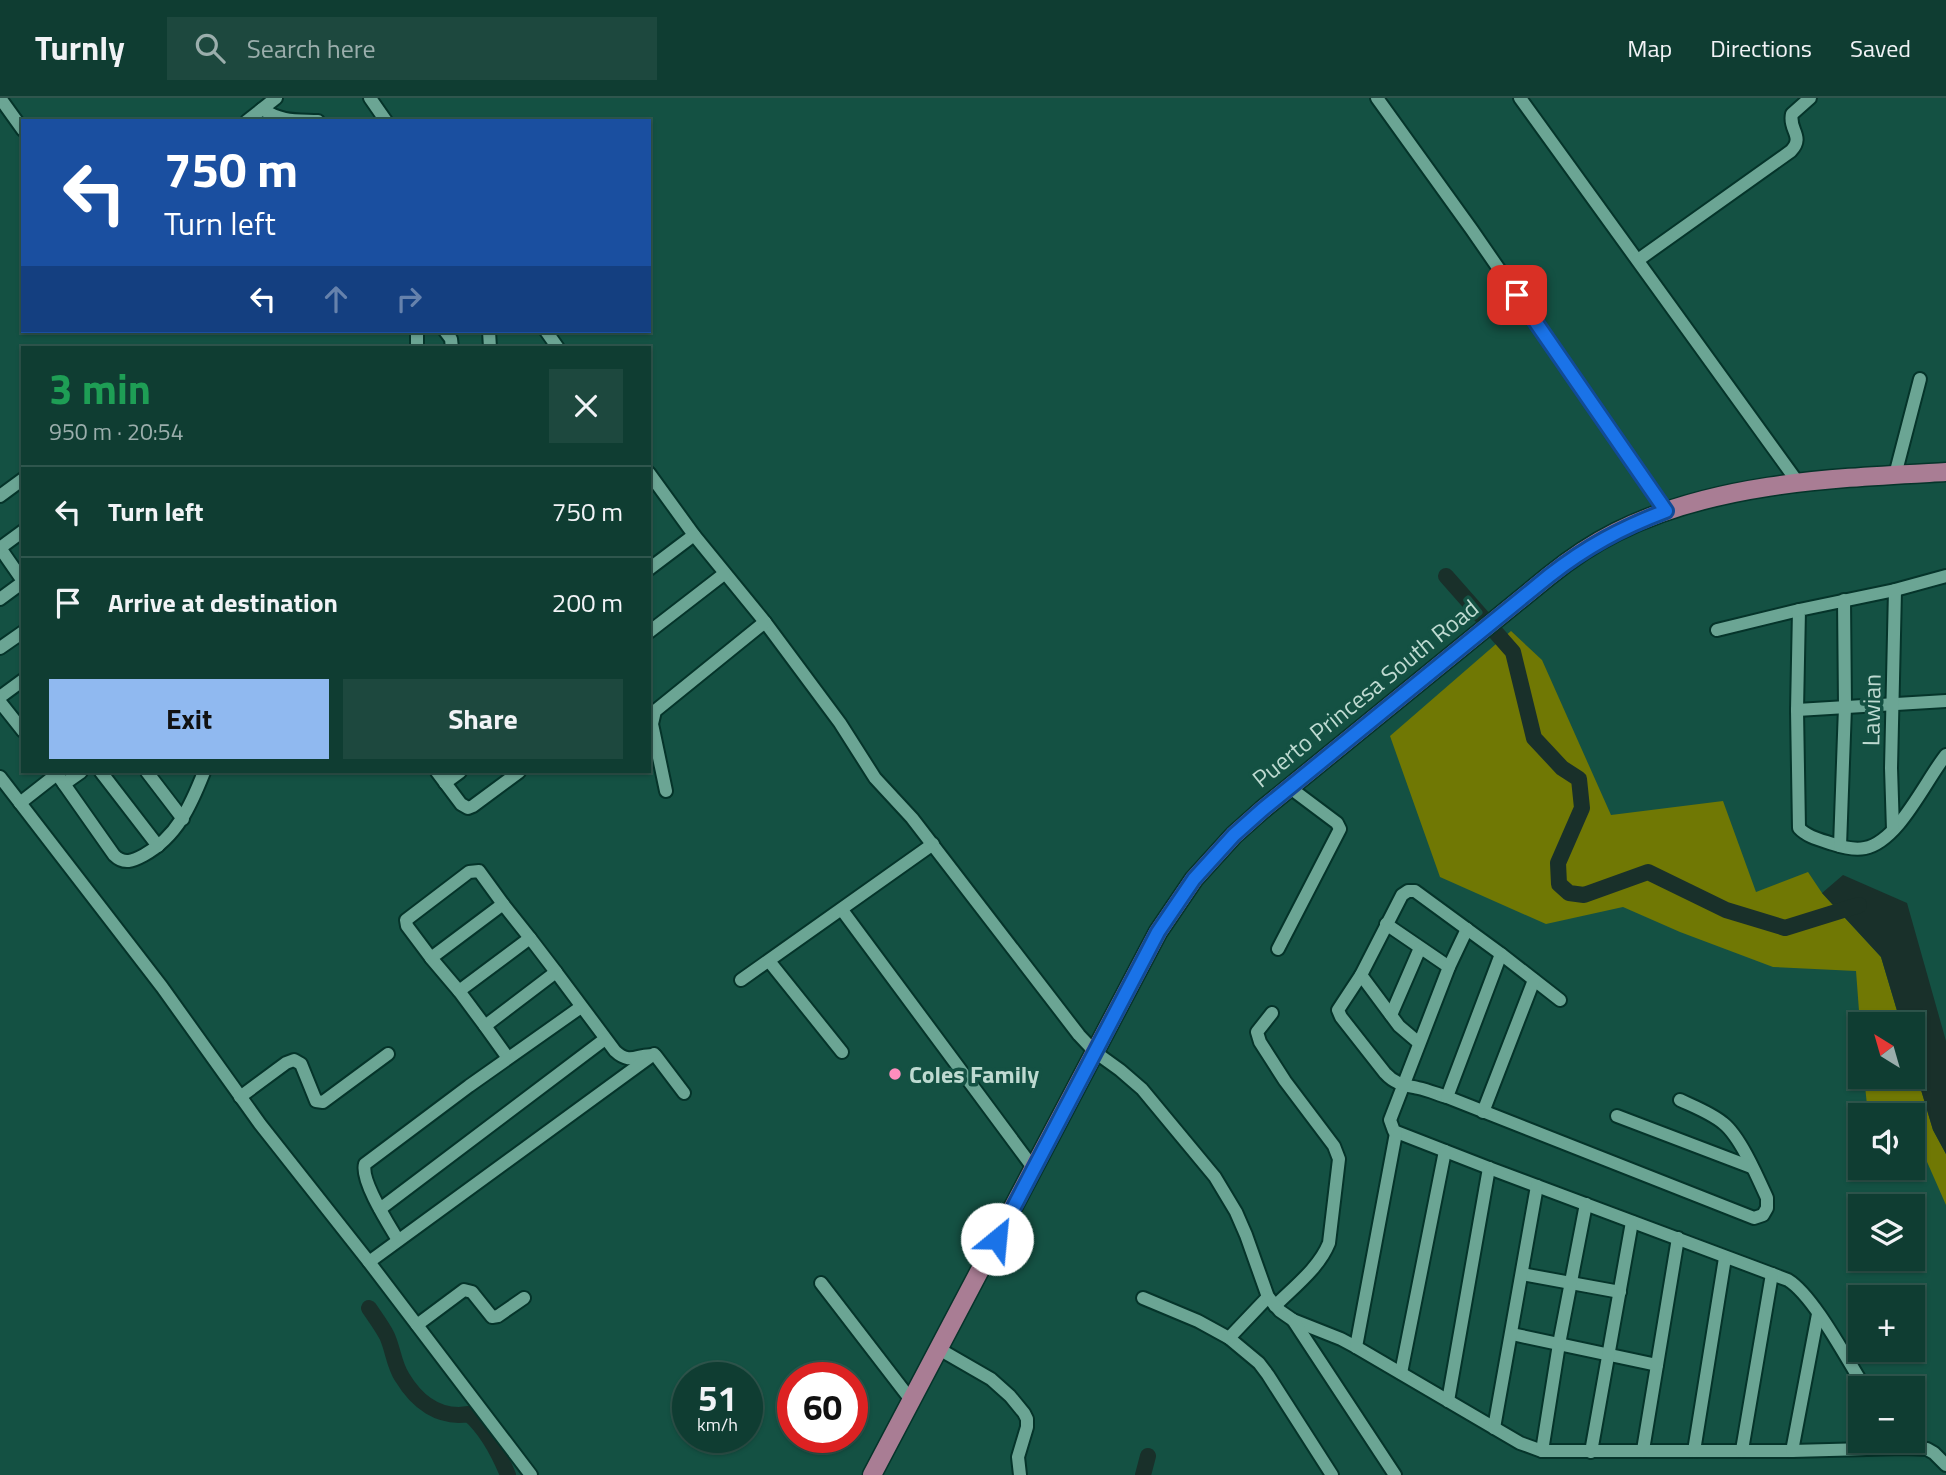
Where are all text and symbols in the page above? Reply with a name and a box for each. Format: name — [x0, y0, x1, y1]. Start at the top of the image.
search box — [167, 17, 657, 80]
text: Turnly — [35, 23, 125, 73]
icon: search — [191, 29, 229, 67]
text: Search here — [247, 29, 376, 68]
text: Map — [1627, 30, 1672, 66]
text: Directions — [1710, 30, 1812, 66]
text: Saved — [1850, 30, 1911, 66]
text: 750 m — [164, 131, 298, 206]
icon: left — [49, 147, 140, 238]
text: Turn left — [164, 199, 276, 247]
pin — [1487, 265, 1547, 325]
icon: arrive — [1498, 276, 1536, 314]
icon: left — [244, 280, 282, 318]
icon: ahead — [317, 280, 355, 318]
icon: right — [390, 280, 428, 318]
text: 3 min — [49, 356, 151, 420]
button: close — [549, 369, 623, 443]
text: 950 m · 20:54 — [49, 414, 184, 449]
text: Turn left — [108, 492, 203, 531]
text: 750 m — [552, 492, 623, 531]
icon: left — [49, 493, 87, 531]
text: Arrive at destination — [108, 583, 338, 622]
text: 200 m — [552, 583, 623, 622]
icon: arrive — [49, 584, 87, 622]
street label: Puerto Princesa South Road — [1244, 590, 1486, 796]
street label: Lawian — [1852, 674, 1890, 746]
button: Exit — [49, 679, 329, 759]
button: Share — [343, 679, 623, 759]
north arrow — [1848, 1012, 1925, 1088]
map controls — [1848, 1012, 1925, 1453]
place label: Coles Family — [909, 1056, 1039, 1092]
marker: Coles Family — [887, 1066, 903, 1082]
button: sound — [1848, 1103, 1925, 1180]
button: layers — [1848, 1194, 1925, 1271]
position arrow — [960, 1202, 1034, 1276]
button: + — [1848, 1285, 1925, 1362]
speed limit sign: 60 — [777, 1362, 868, 1453]
text: 51 — [698, 1371, 737, 1425]
button: − — [1848, 1376, 1925, 1453]
text: km/h — [697, 1411, 738, 1438]

